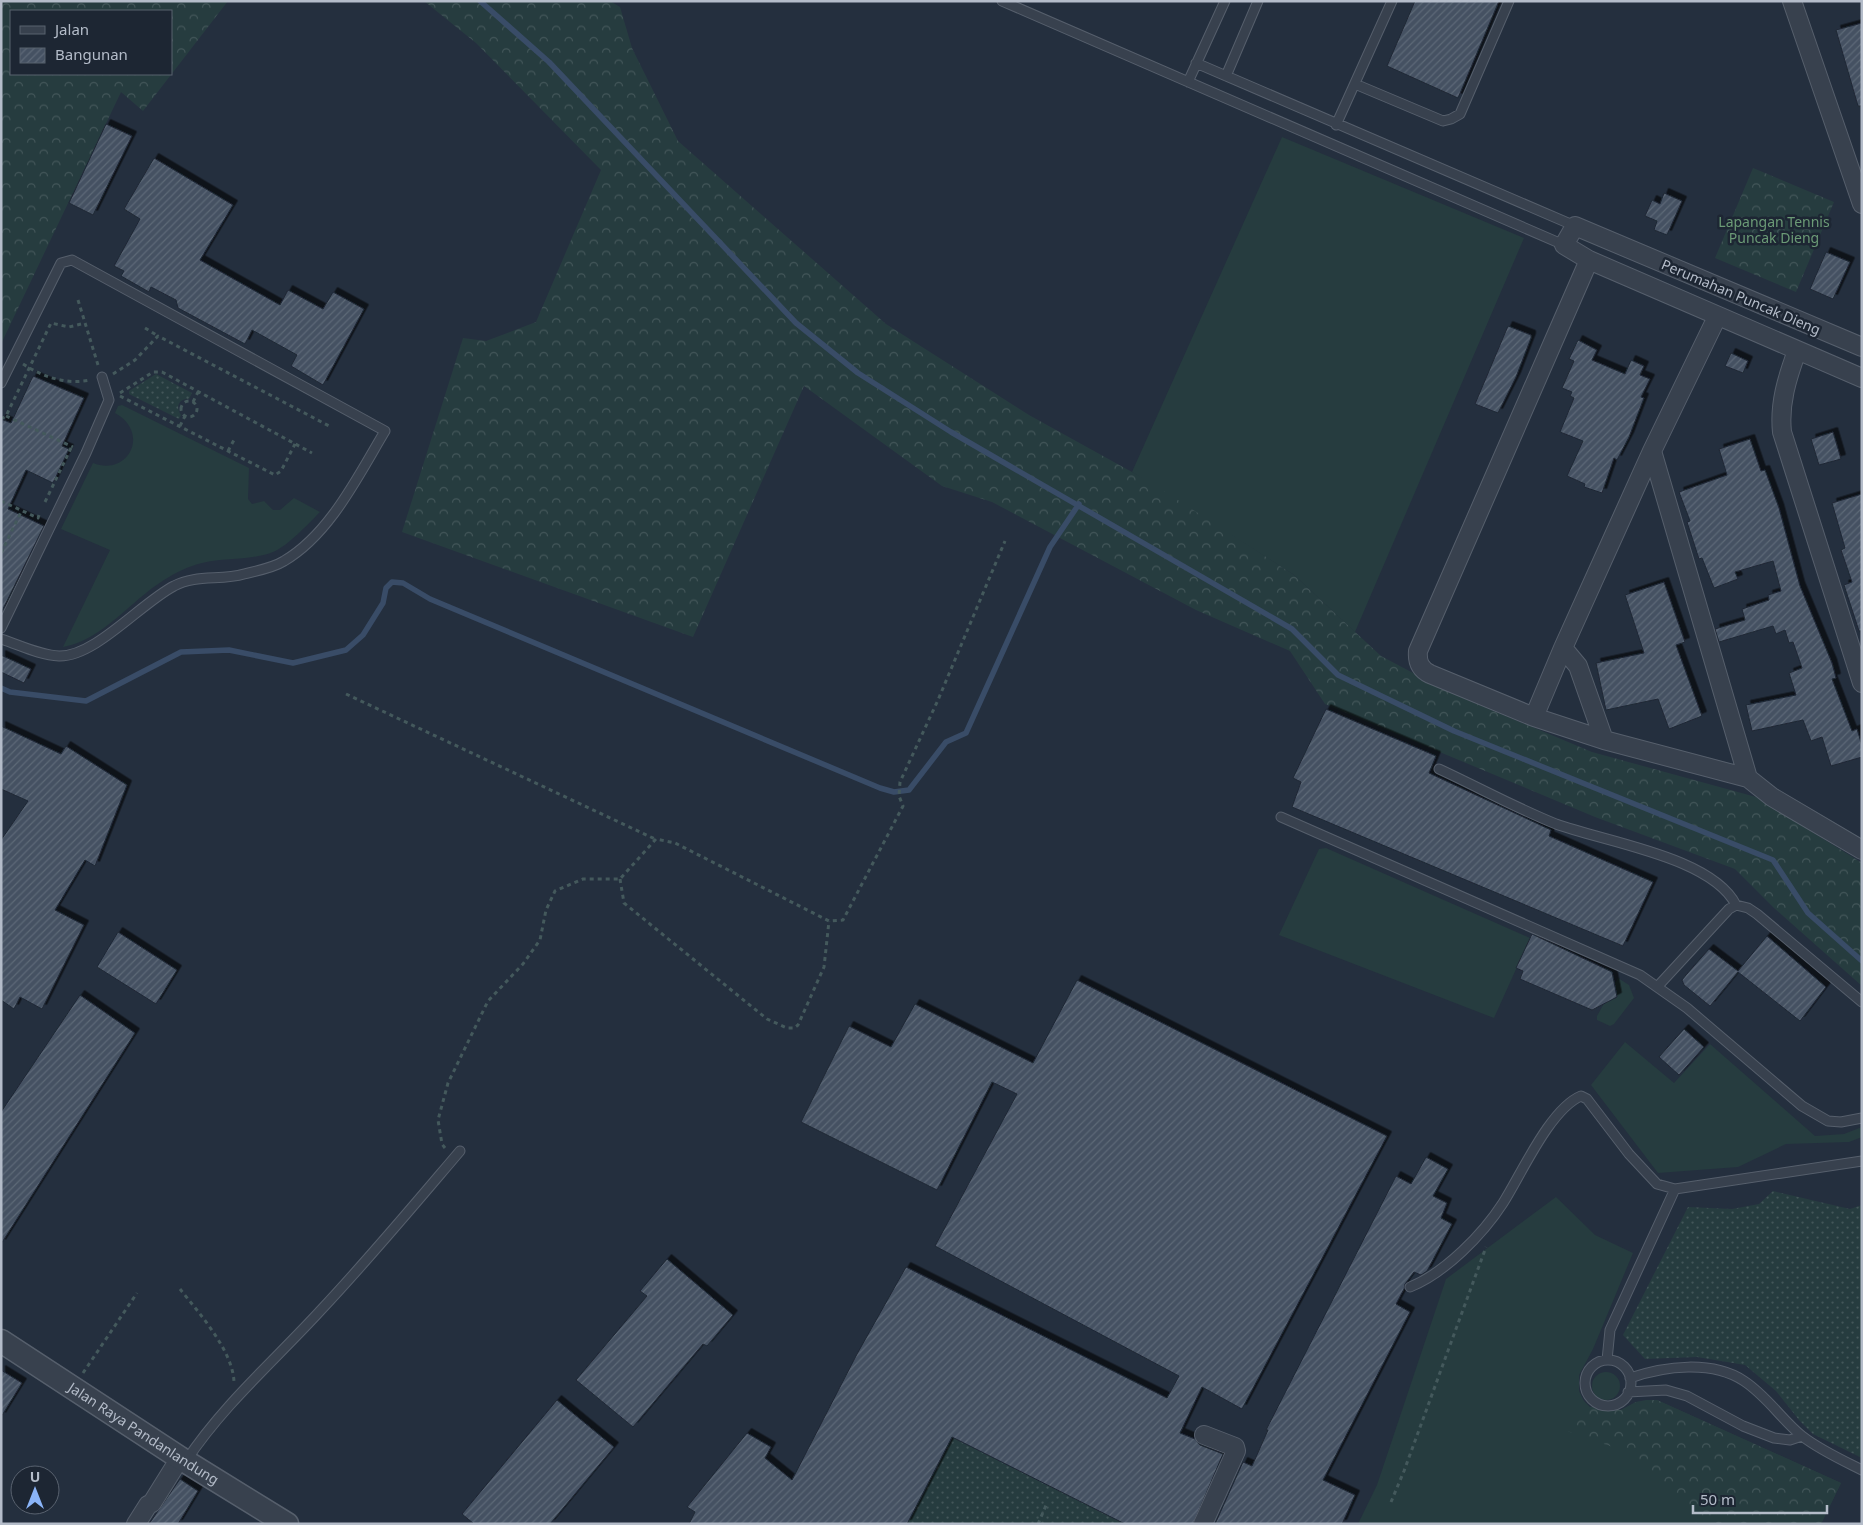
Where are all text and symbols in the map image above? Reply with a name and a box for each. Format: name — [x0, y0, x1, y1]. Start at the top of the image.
legend — [10, 10, 172, 75]
text: Jalan — [53, 19, 89, 39]
text: Bangunan — [55, 44, 128, 64]
park label: Lapangan Tennis Puncak Dieng — [1718, 212, 1830, 247]
street label: Perumahan Puncak Dieng — [1659, 254, 1824, 339]
street label: Jalan Raya Pandanlandung — [63, 1377, 223, 1489]
north arrow — [10, 1465, 60, 1515]
text: U — [30, 1467, 40, 1486]
scale bar — [1693, 1482, 1827, 1514]
text: 50 m — [1700, 1489, 1735, 1509]

